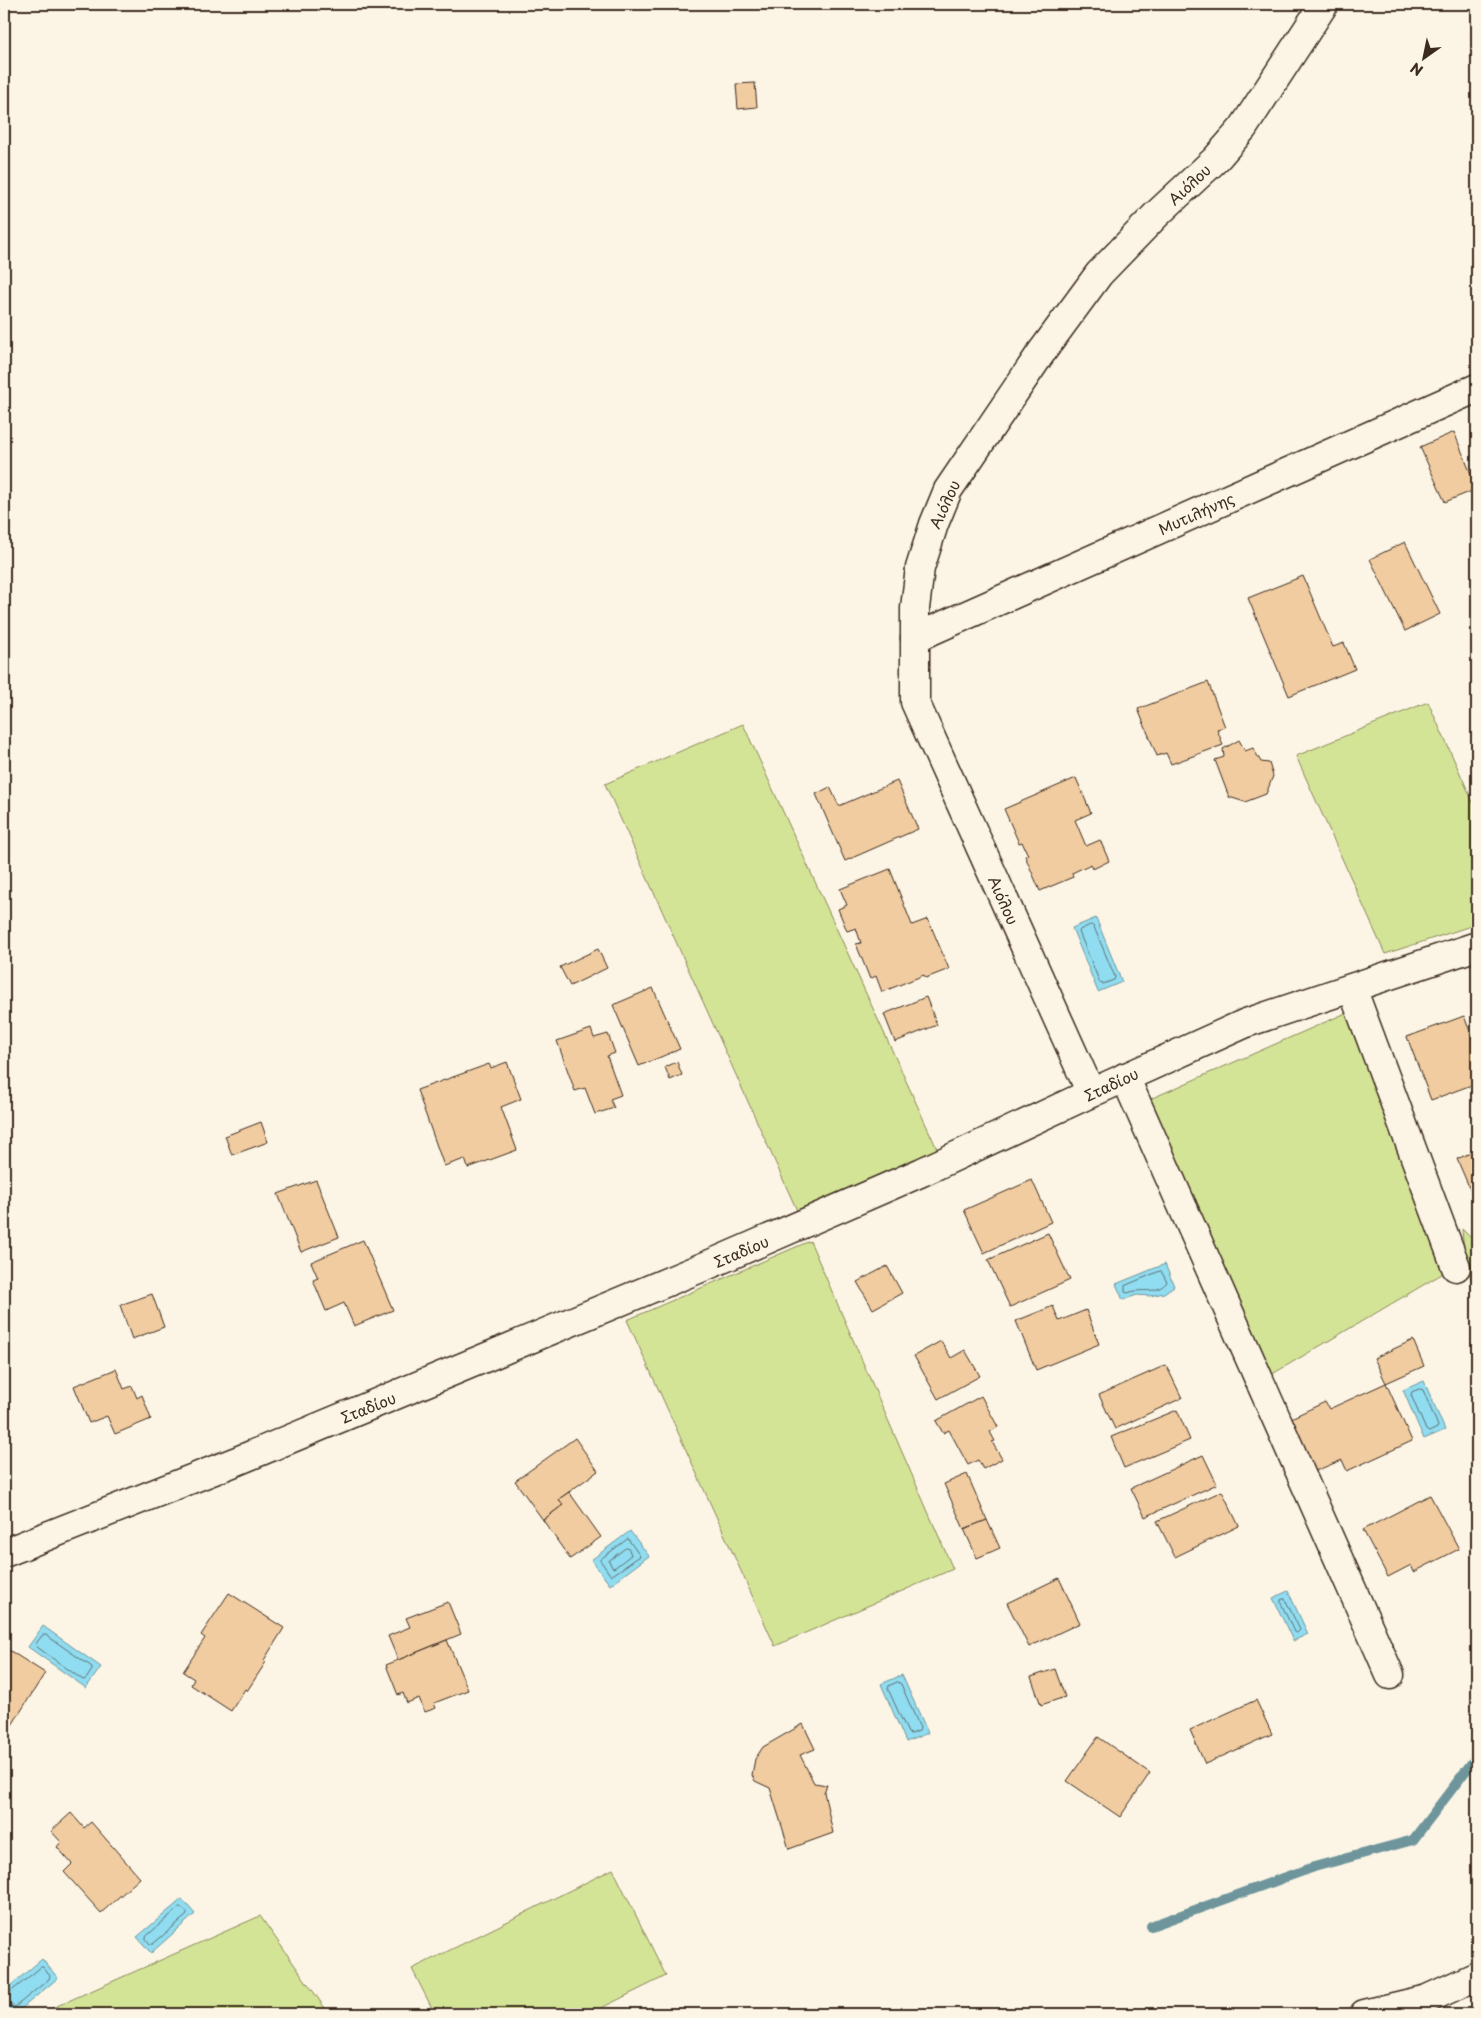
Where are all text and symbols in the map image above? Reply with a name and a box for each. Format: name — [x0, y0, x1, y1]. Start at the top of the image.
north arrow — [1398, 32, 1448, 82]
text: N — [1406, 57, 1427, 81]
street label: Αιόλου — [1162, 158, 1216, 210]
street label: Αιόλου — [923, 476, 965, 532]
street label: Μυτιλήνης — [1154, 486, 1238, 540]
street label: Αιόλου — [983, 872, 1025, 928]
street label: Σταδίου — [1080, 1061, 1142, 1107]
street label: Σταδίου — [710, 1229, 772, 1273]
street label: Σταδίου — [337, 1386, 399, 1428]

